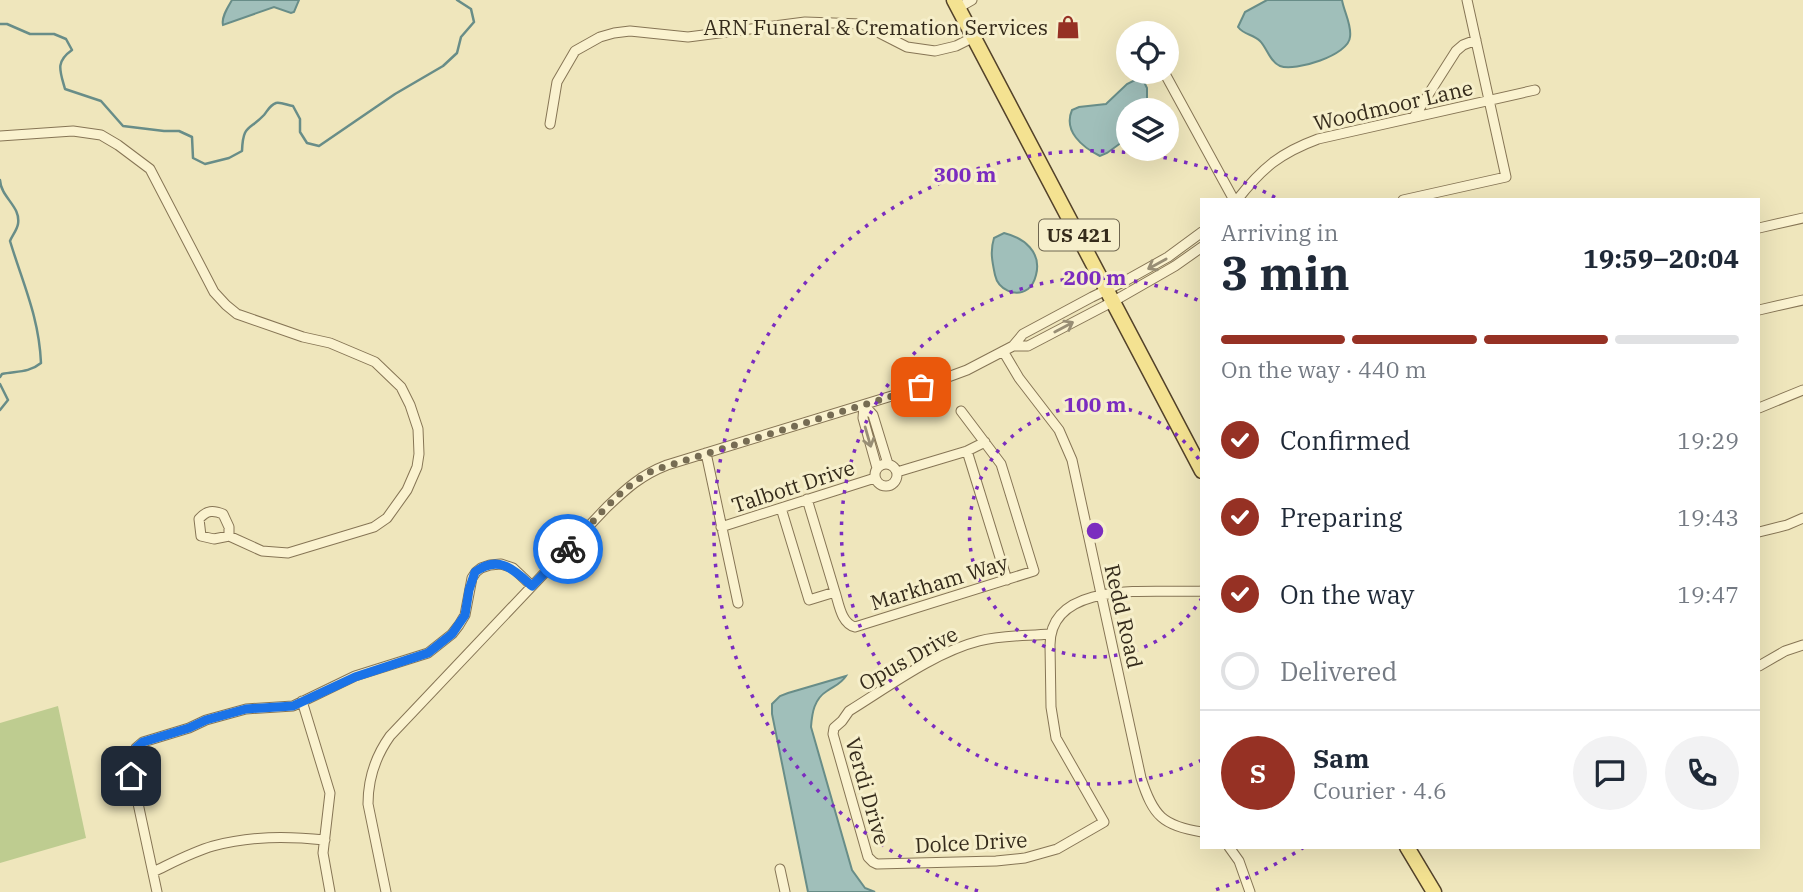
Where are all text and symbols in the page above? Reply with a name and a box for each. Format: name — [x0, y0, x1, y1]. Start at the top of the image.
place label: ARN Funeral & Cremation Services — [703, 13, 1048, 41]
shop icon: ARN Funeral & Cremation Services — [1054, 13, 1082, 41]
map controls — [1116, 21, 1179, 161]
button: locate — [1116, 21, 1179, 84]
street label: Woodmoor Lane — [1310, 73, 1476, 137]
button: layers — [1116, 98, 1179, 161]
text: 300 m — [933, 160, 997, 188]
text: Arriving in — [1221, 217, 1338, 247]
road number: US 421 — [1039, 219, 1119, 250]
text: 19:59–20:04 — [1583, 241, 1739, 275]
text: 3 min — [1221, 243, 1350, 303]
one-way arrow — [1147, 258, 1168, 271]
text: 200 m — [1063, 263, 1127, 291]
one-way arrow — [1053, 320, 1074, 333]
text: On the way · 440 m — [1221, 354, 1427, 384]
pin — [891, 357, 951, 417]
icon: bag — [902, 368, 940, 406]
text: 100 m — [1063, 390, 1127, 418]
icon: check — [1221, 421, 1259, 459]
text: Confirmed — [1280, 423, 1411, 457]
one-way arrow — [863, 425, 876, 447]
text: 19:29 — [1677, 425, 1739, 455]
street label: Talbott Drive — [728, 453, 858, 519]
icon: check — [1221, 498, 1259, 536]
text: Preparing — [1280, 500, 1402, 534]
text: 19:43 — [1677, 502, 1739, 532]
courier — [533, 514, 603, 584]
centre of rings — [1083, 519, 1107, 543]
icon: bike — [549, 530, 587, 568]
street label: Markham Way — [867, 548, 1012, 616]
street label: Redd Road — [1098, 561, 1150, 671]
icon: check — [1221, 575, 1259, 613]
text: On the way — [1280, 577, 1414, 611]
text: 19:47 — [1677, 579, 1739, 609]
street label: Opus Drive — [854, 619, 962, 697]
text: Delivered — [1280, 654, 1397, 688]
street label: Verdi Drive — [839, 734, 897, 848]
button: chat — [1573, 736, 1647, 810]
button: phone — [1665, 736, 1739, 810]
text: Sam — [1313, 741, 1369, 775]
pin — [101, 746, 161, 806]
text: S — [1250, 756, 1266, 790]
icon: home — [112, 757, 150, 795]
text: Courier · 4.6 — [1313, 775, 1447, 805]
street label: Dolce Drive — [914, 825, 1028, 859]

